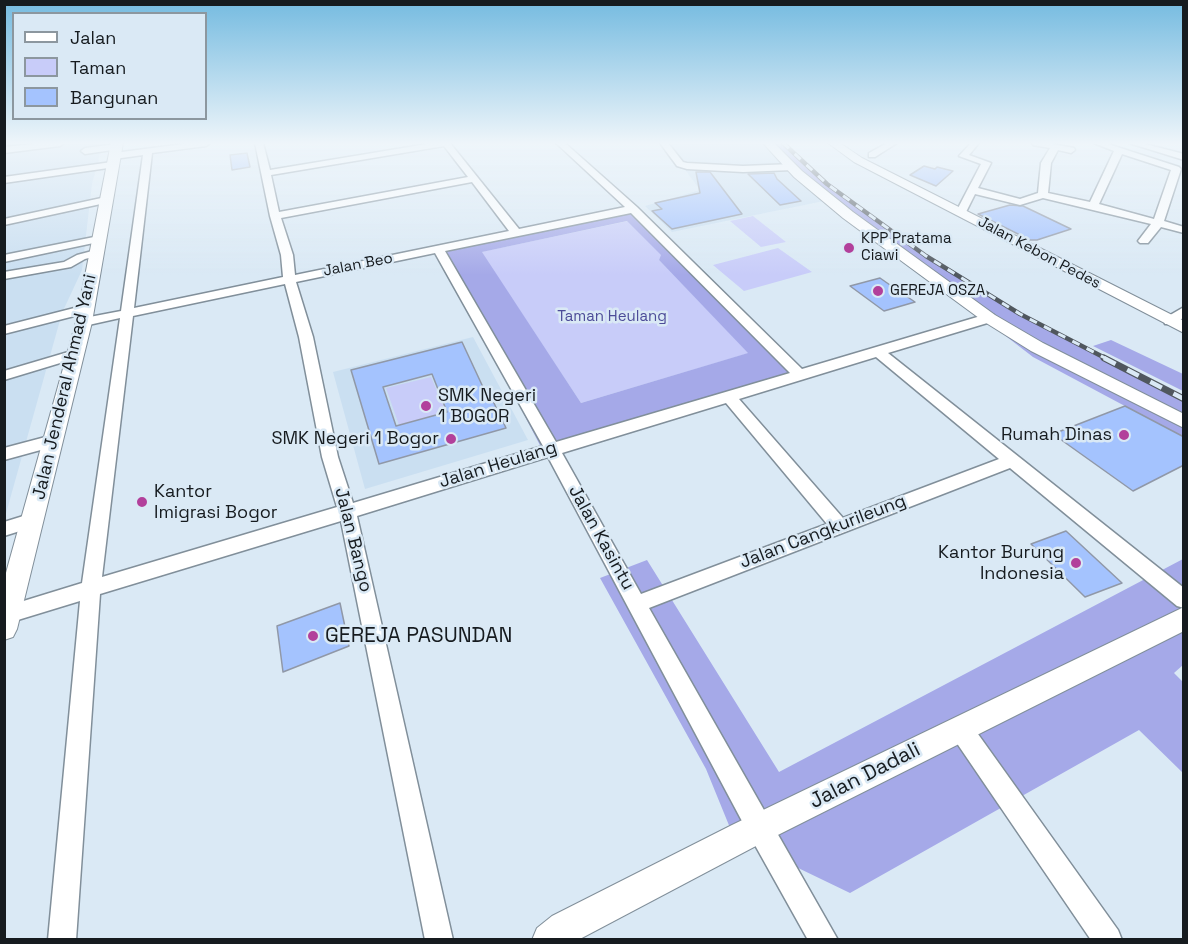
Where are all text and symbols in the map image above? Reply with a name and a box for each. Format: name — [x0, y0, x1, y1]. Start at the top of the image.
legend — [12, 12, 207, 120]
text: Jalan — [70, 26, 116, 49]
text: Taman — [70, 56, 126, 79]
text: Bangunan — [70, 86, 158, 109]
street label: Jalan Kebon Pedes — [975, 213, 1103, 293]
place label: KPP Pratama Ciawi — [861, 230, 952, 265]
marker: KPP Pratama Ciawi — [842, 241, 856, 255]
street label: Jalan Beo — [322, 249, 394, 281]
street label: Jalan Jenderal Ahmad Yani — [29, 272, 101, 502]
place label: GEREJA OSZA — [890, 282, 985, 300]
marker: GEREJA OSZA — [871, 284, 885, 298]
park label: Taman Heulang — [557, 308, 667, 326]
place label: SMK Negeri 1 BOGOR — [438, 385, 536, 428]
marker: SMK Negeri 1 BOGOR — [419, 399, 433, 413]
place label: Rumah Dinas — [1001, 424, 1112, 446]
place label: SMK Negeri 1 Bogor — [272, 428, 439, 450]
marker: Rumah Dinas — [1117, 428, 1131, 442]
marker: SMK Negeri 1 Bogor — [444, 432, 458, 446]
street label: Jalan Heulang — [437, 437, 559, 493]
place label: Kantor Imigrasi Bogor — [154, 481, 278, 524]
street label: Jalan Kasintu — [563, 482, 639, 594]
street label: Jalan Bango — [330, 485, 376, 595]
street label: Jalan Cangkurileung — [737, 490, 909, 574]
marker: Kantor Imigrasi Bogor — [135, 495, 149, 509]
place label: Kantor Burung Indonesia — [938, 542, 1064, 584]
marker: Kantor Burung Indonesia — [1069, 556, 1083, 570]
place label: GEREJA PASUNDAN — [325, 623, 513, 649]
marker: GEREJA PASUNDAN — [306, 629, 320, 643]
street label: Jalan Dadali — [805, 737, 925, 815]

